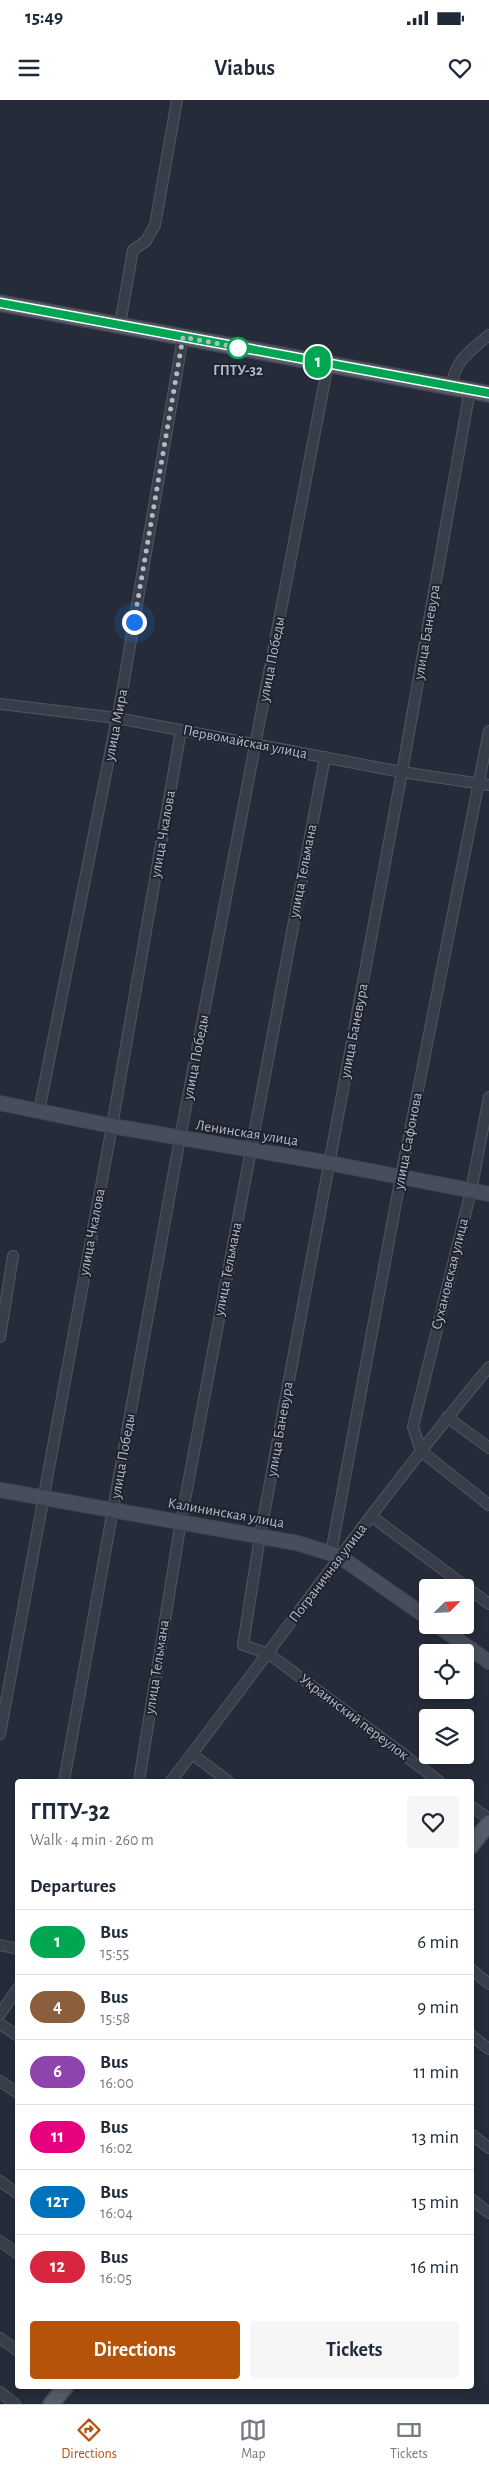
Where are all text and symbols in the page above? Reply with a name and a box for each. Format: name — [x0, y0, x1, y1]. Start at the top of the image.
text: 15:49 — [25, 8, 63, 27]
icon: menu — [15, 54, 43, 82]
icon: heart — [446, 54, 474, 82]
text: Viabus — [214, 57, 275, 79]
marker: ГПТУ-32 — [227, 337, 249, 359]
line badge: 1 — [302, 346, 334, 378]
text: 1 — [315, 353, 321, 371]
place label: ГПТУ-32 — [213, 363, 263, 378]
street label: улица Баневура — [411, 583, 443, 682]
your location — [122, 610, 147, 635]
street label: улица Победы — [256, 615, 288, 704]
street label: улица Мира — [102, 688, 130, 763]
street label: Первомайская улица — [182, 723, 309, 761]
street label: улица Чкалова — [148, 789, 178, 880]
street label: улица Тельмана — [286, 823, 319, 920]
street label: улица Баневура — [337, 982, 371, 1081]
street label: улица Победы — [180, 1013, 212, 1102]
street label: улица Сафонова — [391, 1091, 425, 1192]
street label: Ленинская улица — [195, 1117, 299, 1149]
street label: улица Чкалова — [76, 1187, 108, 1278]
street label: Сухановская улица — [429, 1217, 471, 1331]
street label: улица Тельмана — [211, 1221, 244, 1318]
street label: улица Баневура — [264, 1380, 296, 1479]
street label: улица Победы — [108, 1412, 138, 1501]
street label: Калининская улица — [167, 1495, 286, 1531]
street label: Пограничная улица — [286, 1521, 370, 1625]
north arrow — [419, 1579, 474, 1634]
map controls — [419, 1579, 474, 1764]
street label: улица Тельмана — [142, 1619, 172, 1716]
button: locate — [419, 1644, 474, 1699]
street label: Украинский переулок — [297, 1671, 411, 1763]
button: layers — [419, 1709, 474, 1764]
button: heart — [407, 1796, 459, 1848]
text: ГПТУ-32 — [30, 1800, 110, 1824]
text: Walk · 4 min · 260 m — [30, 1832, 154, 1848]
text: Departures — [30, 1877, 116, 1896]
text: Bus — [100, 1923, 128, 1942]
text: 1 — [54, 1933, 61, 1951]
text: 6 min — [417, 1933, 459, 1952]
text: 15:55 — [100, 1945, 129, 1961]
text: Bus — [100, 1988, 128, 2007]
text: 4 — [53, 1998, 62, 2016]
text: 9 min — [417, 1998, 459, 2017]
text: 15:58 — [100, 2010, 130, 2026]
text: Bus — [100, 2053, 128, 2072]
text: 6 — [53, 2063, 62, 2081]
text: 11 min — [413, 2063, 459, 2082]
text: 16:00 — [100, 2075, 134, 2091]
text: Bus — [100, 2118, 128, 2137]
text: 11 — [51, 2128, 64, 2146]
text: 13 min — [412, 2128, 459, 2147]
text: 16:02 — [100, 2140, 132, 2156]
text: Bus — [100, 2183, 128, 2202]
text: 12т — [47, 2193, 69, 2211]
text: 15 min — [412, 2193, 459, 2212]
text: 16:04 — [100, 2205, 133, 2221]
text: Bus — [100, 2248, 128, 2267]
text: 12 — [50, 2258, 65, 2276]
text: 16 min — [411, 2258, 459, 2277]
text: 16:05 — [100, 2270, 132, 2286]
button: Directions — [30, 2321, 240, 2379]
button: Tickets — [250, 2321, 459, 2379]
tab: Directions — [61, 2416, 117, 2463]
tab: Map — [239, 2416, 267, 2463]
tab: Tickets — [390, 2416, 428, 2463]

